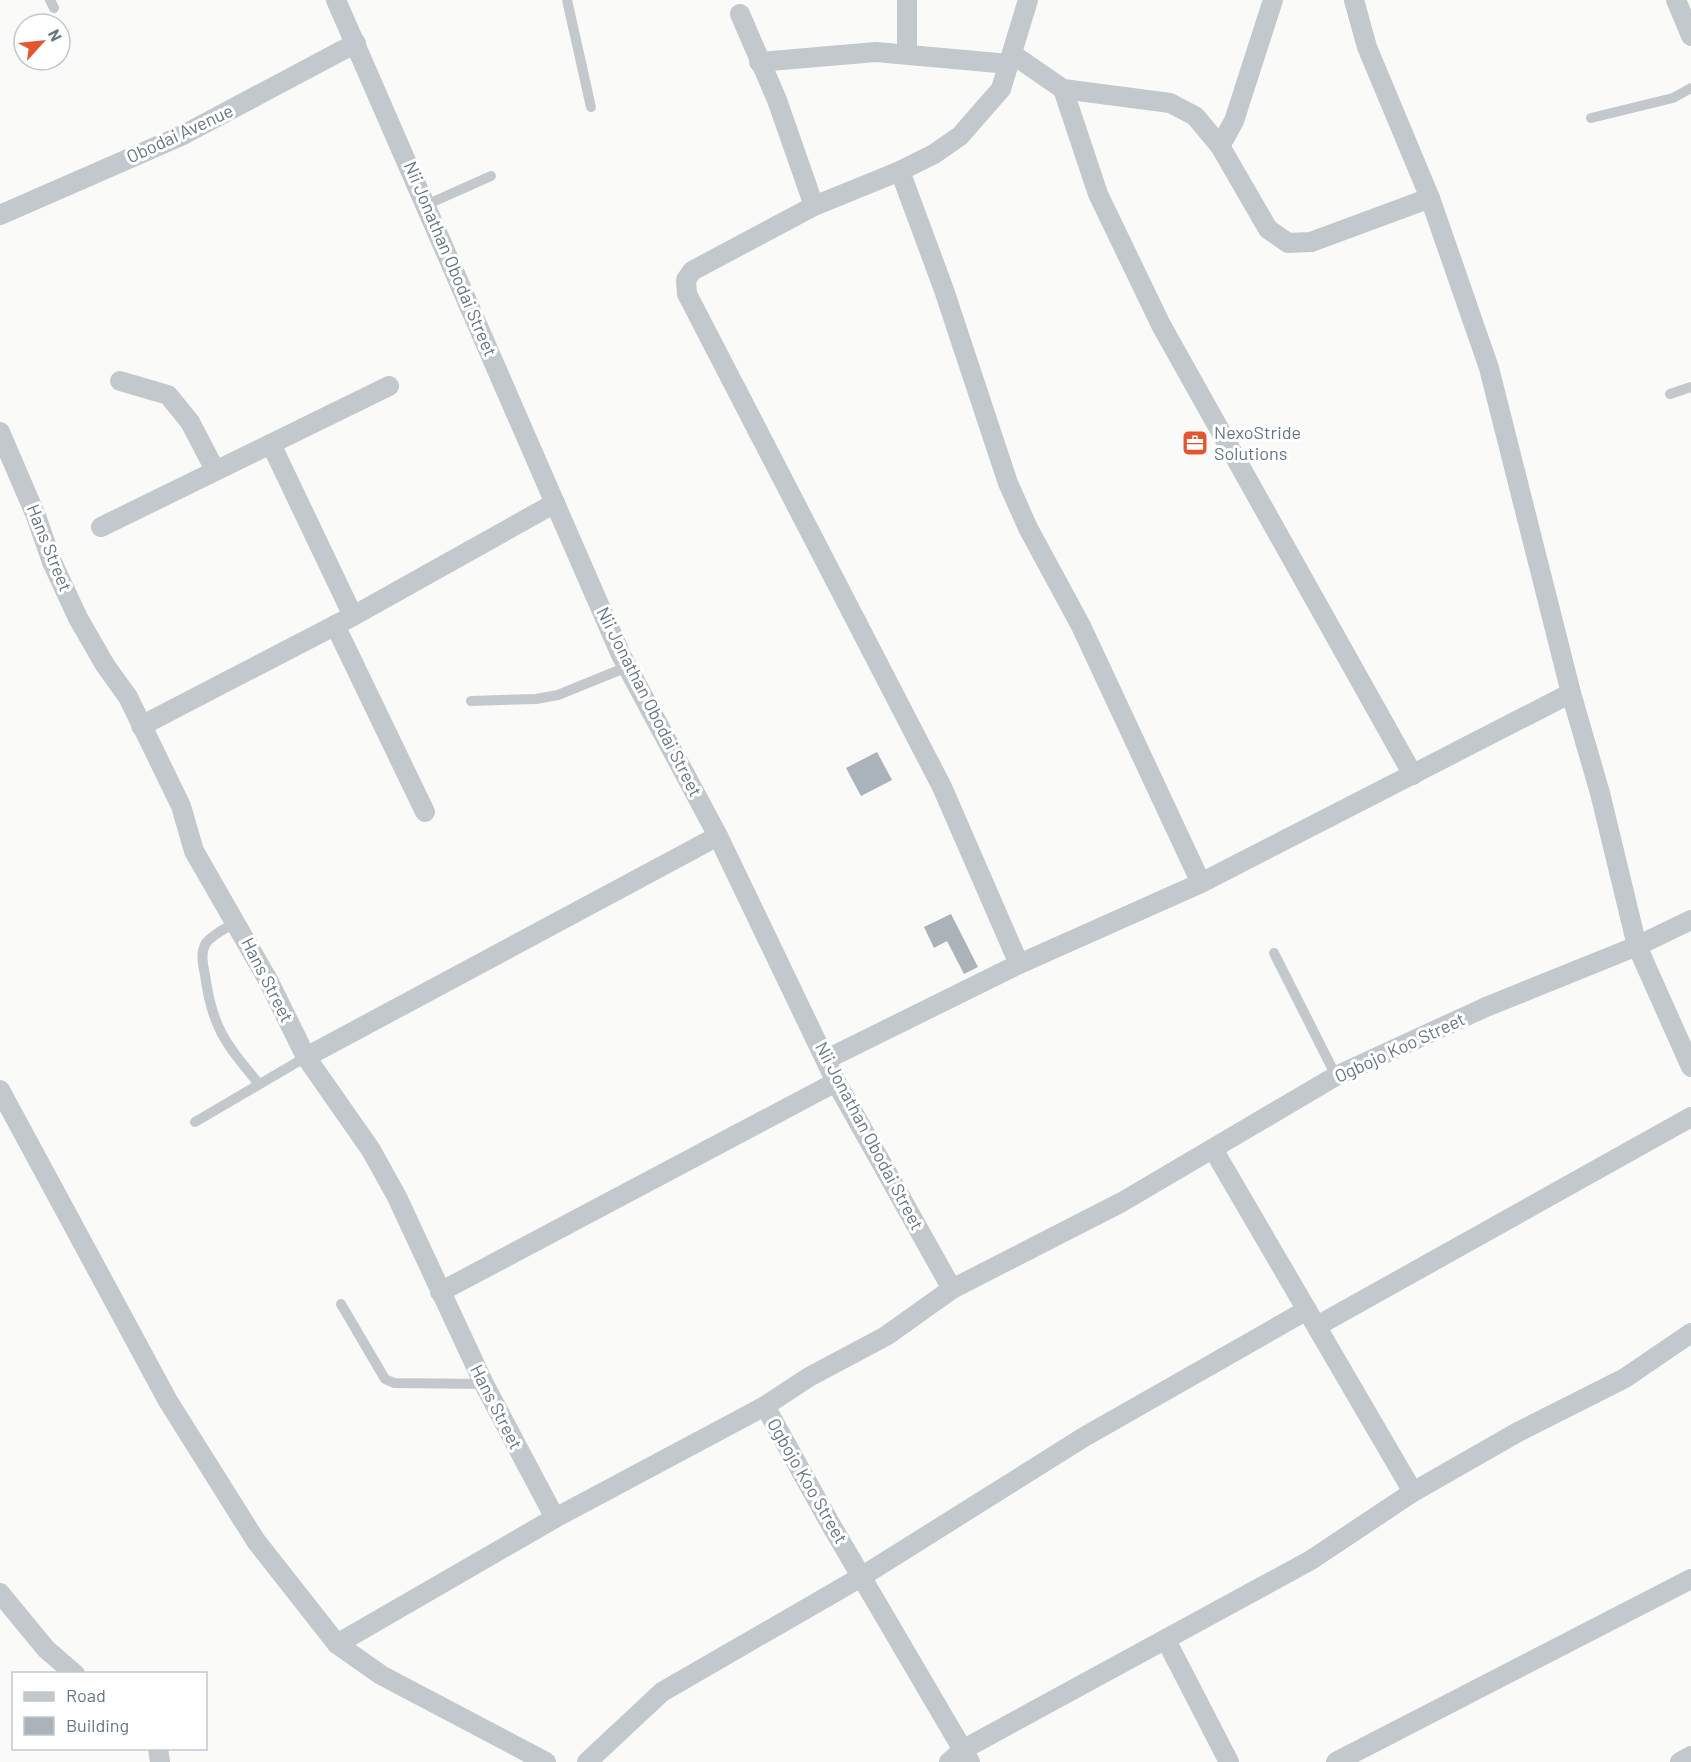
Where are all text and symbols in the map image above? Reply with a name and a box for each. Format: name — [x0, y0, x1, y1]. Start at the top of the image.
north arrow — [12, 12, 72, 72]
text: N — [45, 26, 67, 44]
street label: Obodai Avenue — [123, 99, 236, 167]
street label: Nii Jonathan Obodai Street — [400, 158, 502, 359]
place label: NexoStride Solutions — [1214, 421, 1301, 464]
office icon: NexoStride Solutions — [1180, 428, 1210, 458]
street label: Hans Street — [22, 501, 77, 594]
street label: Nii Jonathan Obodai Street — [592, 603, 707, 800]
street label: Hans Street — [237, 934, 299, 1026]
street label: Ogbojo Koo Street — [1331, 1007, 1468, 1087]
street label: Nii Jonathan Obodai Street — [811, 1038, 929, 1233]
street label: Hans Street — [466, 1361, 528, 1453]
street label: Ogbojo Koo Street — [763, 1414, 853, 1547]
legend — [12, 1672, 207, 1750]
text: Road — [66, 1684, 106, 1706]
text: Building — [66, 1714, 129, 1736]

